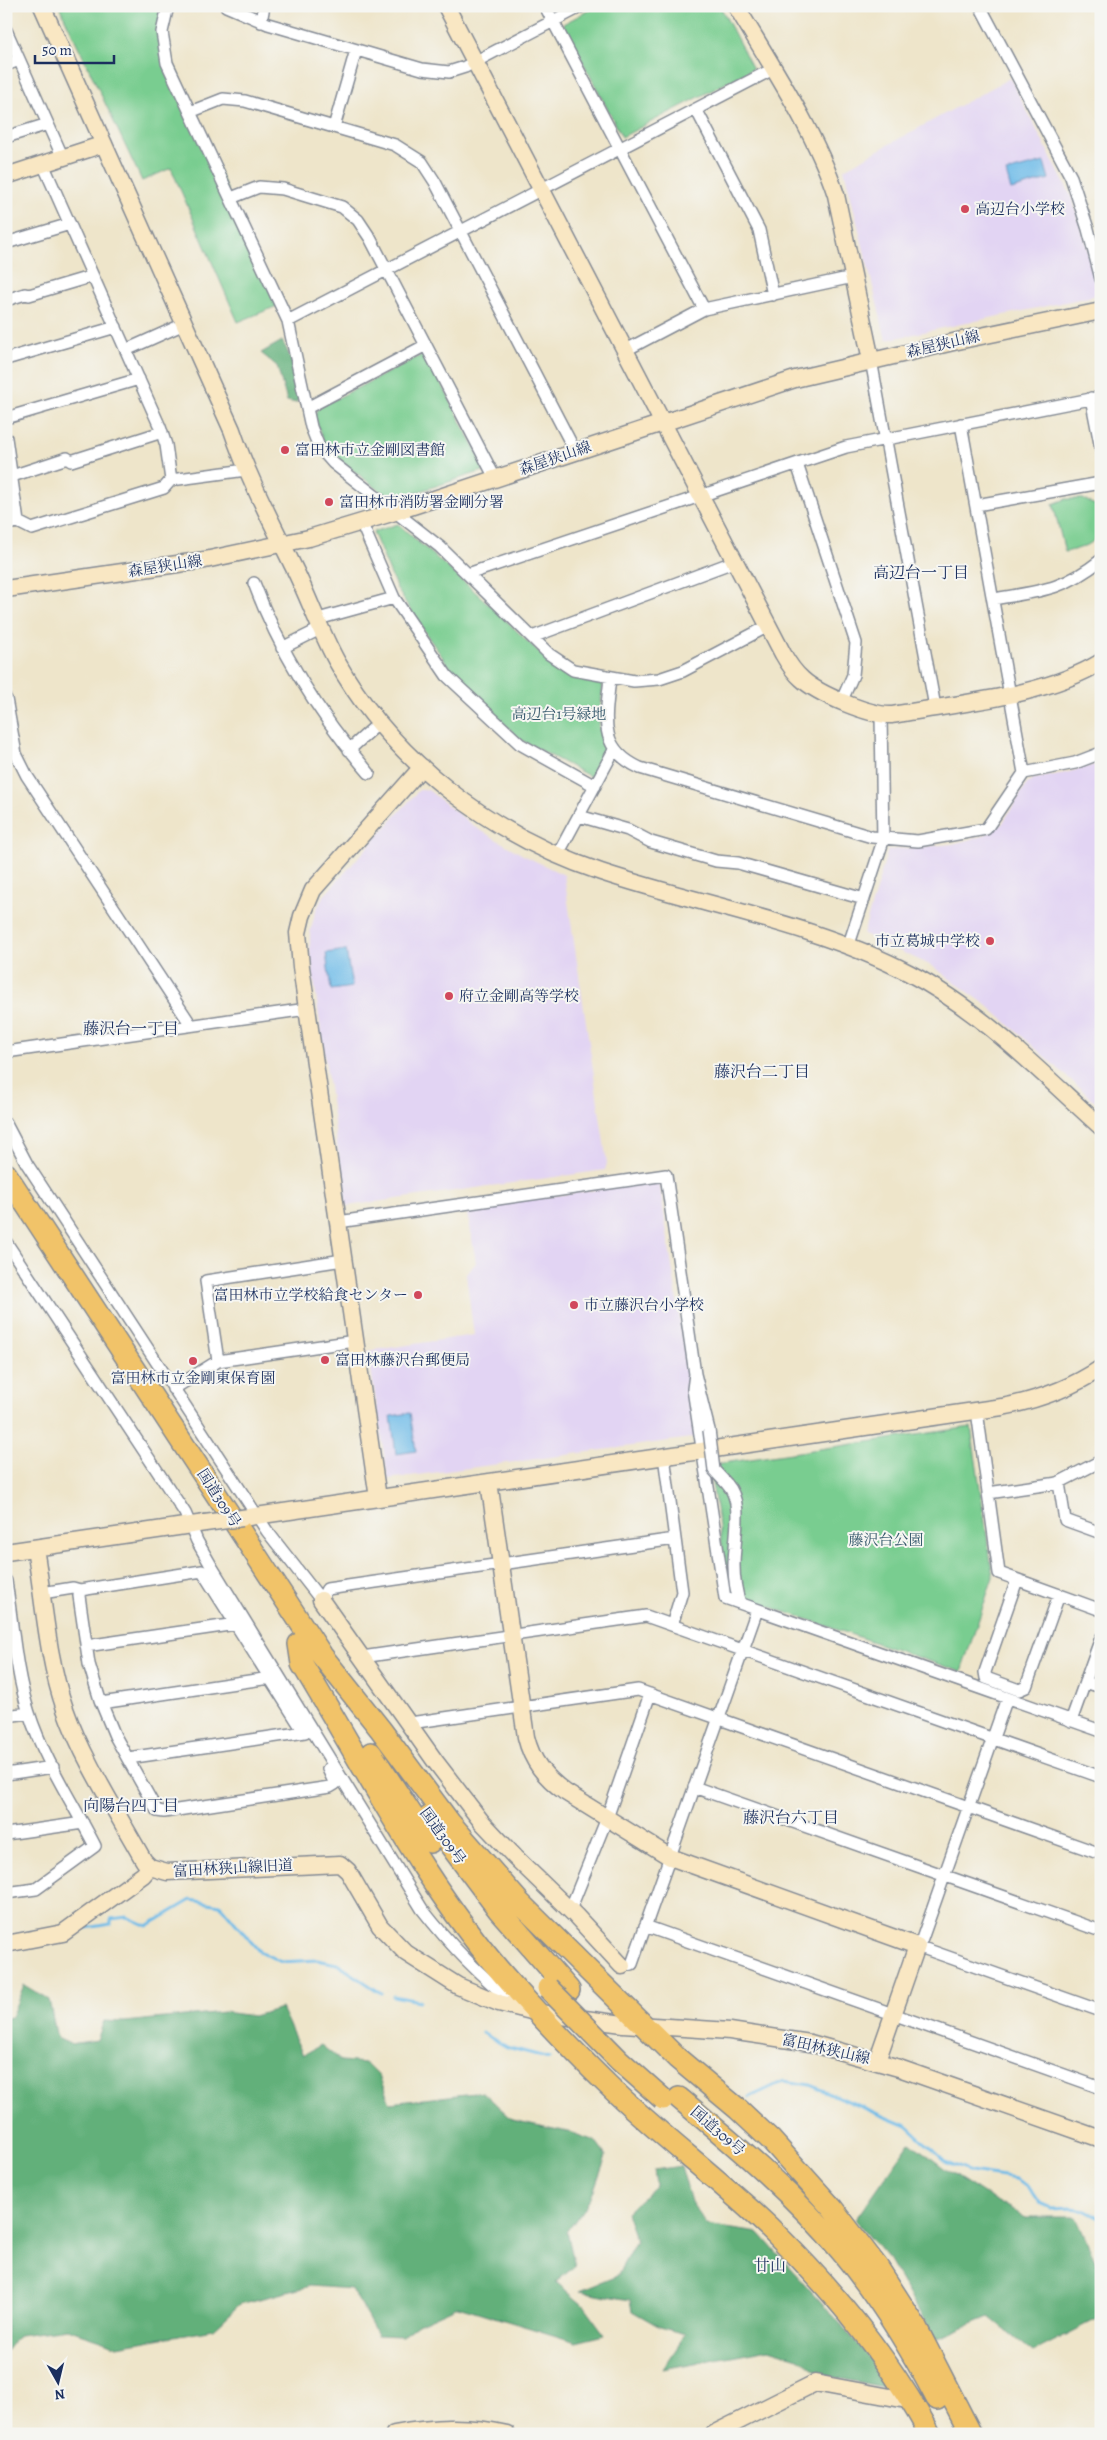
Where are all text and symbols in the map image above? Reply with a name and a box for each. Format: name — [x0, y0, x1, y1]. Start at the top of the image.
scale bar — [35, 32, 114, 64]
text: 50 m — [42, 40, 72, 60]
place label: 高辺台小学校 — [975, 199, 1065, 219]
marker: 高辺台小学校 — [959, 203, 971, 215]
street label: 森屋狭山線 — [904, 326, 982, 362]
street label: 森屋狭山線 — [516, 436, 594, 480]
place label: 富田林市立金剛図書館 — [295, 440, 445, 460]
marker: 富田林市立金剛図書館 — [279, 444, 291, 456]
place label: 富田林市消防署金剛分署 — [339, 492, 504, 512]
marker: 富田林市消防署金剛分署 — [323, 496, 335, 508]
street label: 森屋狭山線 — [126, 550, 204, 582]
district label: 高辺台一丁目 — [873, 562, 969, 584]
park label: 高辺台1号緑地 — [511, 704, 607, 724]
place label: 市立葛城中学校 — [875, 931, 980, 951]
marker: 市立葛城中学校 — [984, 935, 996, 947]
place label: 府立金剛高等学校 — [459, 986, 579, 1006]
marker: 府立金剛高等学校 — [443, 990, 455, 1002]
district label: 藤沢台一丁目 — [83, 1018, 179, 1040]
district label: 藤沢台二丁目 — [714, 1061, 810, 1083]
place label: 富田林市立学校給食センター — [214, 1285, 408, 1305]
marker: 富田林市立学校給食センター — [412, 1289, 424, 1301]
place label: 市立藤沢台小学校 — [584, 1295, 704, 1315]
marker: 市立藤沢台小学校 — [568, 1299, 580, 1311]
place label: 富田林藤沢台郵便局 — [335, 1350, 470, 1370]
marker: 富田林藤沢台郵便局 — [319, 1354, 331, 1366]
marker: 富田林市立金剛東保育園 — [187, 1355, 199, 1367]
place label: 富田林市立金剛東保育園 — [110, 1368, 276, 1388]
street label: 国道309号 — [193, 1465, 245, 1531]
park label: 藤沢台公園 — [848, 1530, 924, 1550]
district label: 向陽台四丁目 — [83, 1795, 179, 1817]
street label: 国道309号 — [415, 1803, 471, 1869]
district label: 藤沢台六丁目 — [743, 1807, 839, 1829]
street label: 富田林狭山線旧道 — [173, 1855, 293, 1881]
street label: 富田林狭山線 — [780, 2029, 872, 2069]
street label: 国道309号 — [687, 2102, 749, 2160]
district label: 廿山 — [754, 2255, 786, 2277]
north arrow — [32, 2358, 82, 2408]
text: N — [53, 2384, 66, 2404]

